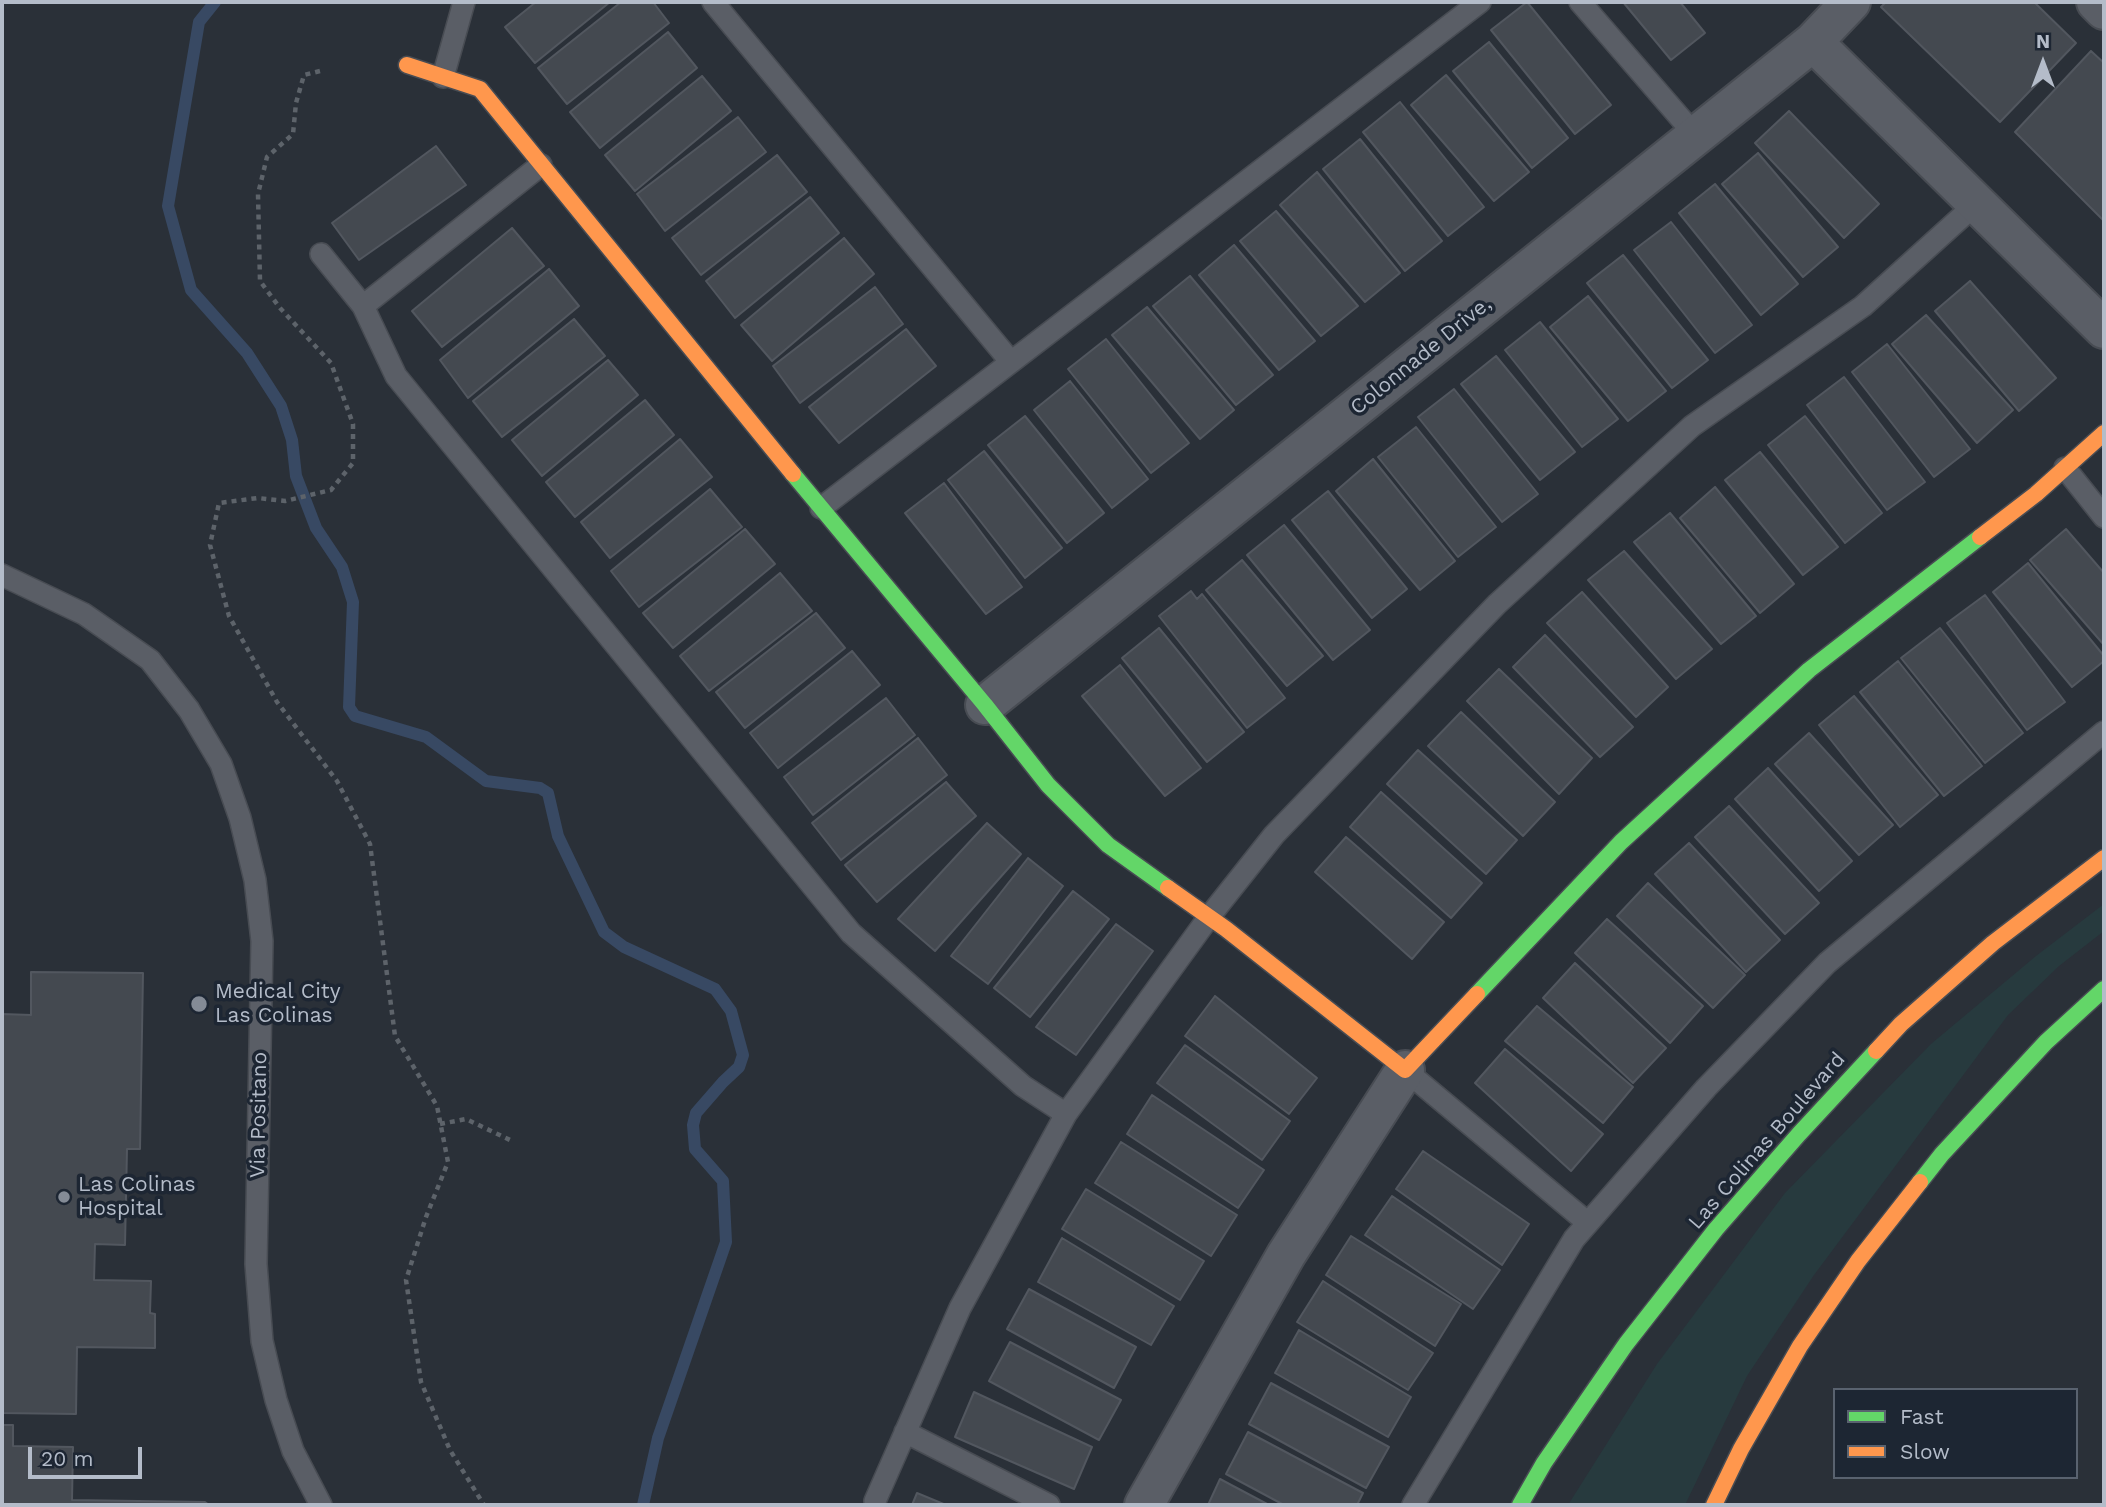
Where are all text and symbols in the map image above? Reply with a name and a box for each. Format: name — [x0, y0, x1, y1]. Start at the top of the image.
north arrow — [2008, 28, 2078, 98]
text: N — [2036, 30, 2050, 53]
street label: Colonnade Drive, — [1345, 291, 1497, 421]
place label: Medical City Las Colinas — [215, 979, 340, 1029]
marker: Medical City Las Colinas — [189, 994, 209, 1014]
street label: Las Colinas Boulevard — [1683, 1047, 1851, 1235]
street label: Via Positano — [245, 1052, 273, 1178]
place label: Las Colinas Hospital — [78, 1172, 196, 1222]
marker: Las Colinas Hospital — [56, 1189, 72, 1205]
legend — [1833, 1388, 2078, 1479]
text: Fast — [1900, 1404, 1944, 1429]
scale bar — [32, 1434, 145, 1478]
text: Slow — [1900, 1439, 1950, 1464]
text: 20 m — [41, 1446, 93, 1471]

